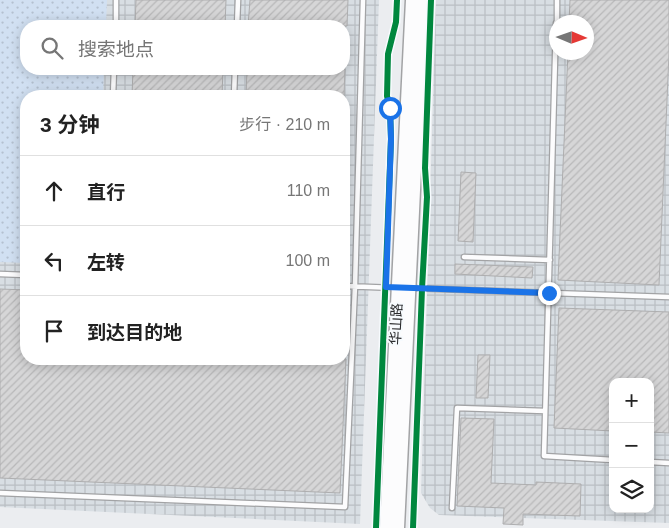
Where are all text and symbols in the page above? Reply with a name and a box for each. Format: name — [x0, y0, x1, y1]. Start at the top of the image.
north arrow — [549, 15, 594, 60]
search box — [20, 20, 350, 75]
icon: search — [38, 34, 66, 62]
text: 搜索地点 — [78, 39, 154, 60]
route start — [379, 97, 402, 120]
text: 3 分钟 — [40, 113, 100, 136]
text: 步行 · 210 m — [239, 116, 330, 133]
icon: ahead — [40, 177, 68, 205]
text: 直行 — [87, 182, 125, 203]
text: 110 m — [287, 182, 330, 199]
icon: left — [40, 247, 68, 275]
text: 左转 — [87, 252, 125, 273]
text: 100 m — [286, 252, 330, 269]
route end — [538, 282, 561, 305]
street label: 华山路 — [387, 303, 405, 345]
icon: arrive — [40, 317, 68, 345]
text: 到达目的地 — [87, 322, 182, 343]
map controls — [609, 378, 654, 513]
button: + — [609, 378, 654, 423]
button: − — [609, 423, 654, 468]
button: layers — [609, 468, 654, 513]

